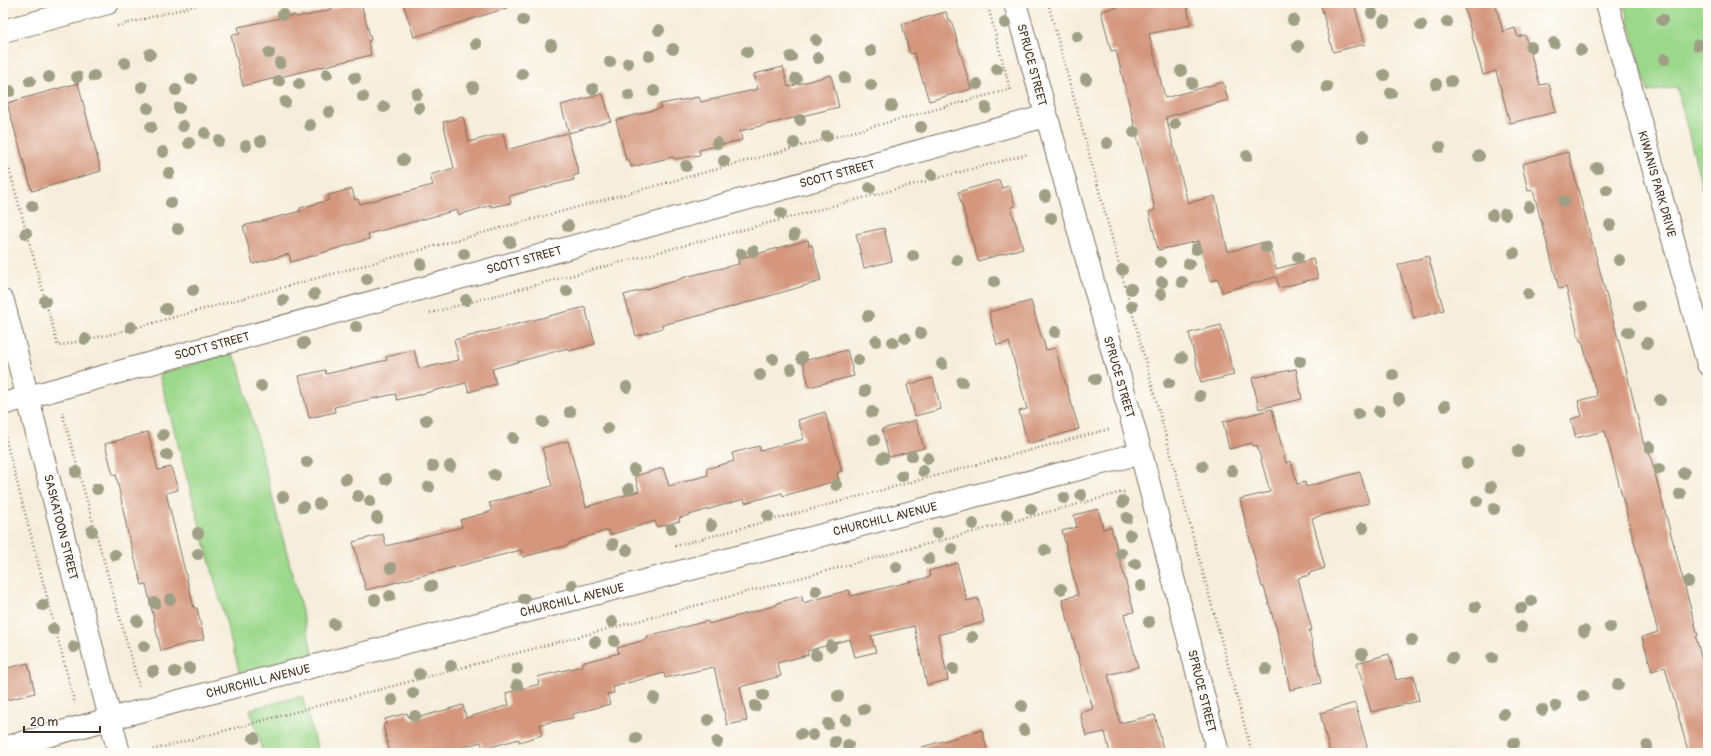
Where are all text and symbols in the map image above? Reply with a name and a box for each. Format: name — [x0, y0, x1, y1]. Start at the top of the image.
street label: SPRUCE STREET — [1013, 22, 1050, 108]
street label: KIWANIS PARK DRIVE — [1634, 129, 1679, 239]
street label: SCOTT STREET — [798, 157, 877, 192]
street label: SCOTT STREET — [485, 243, 564, 278]
street label: SCOTT STREET — [173, 329, 252, 364]
street label: SPRUCE STREET — [1100, 334, 1137, 420]
street label: SASKATOON STREET — [40, 473, 81, 582]
street label: CHURCHILL AVENUE — [832, 499, 939, 540]
street label: CHURCHILL AVENUE — [519, 580, 626, 621]
street label: SPRUCE STREET — [1184, 648, 1219, 734]
street label: CHURCHILL AVENUE — [205, 661, 312, 702]
scale bar — [24, 708, 100, 734]
text: 20 m — [30, 715, 59, 730]

